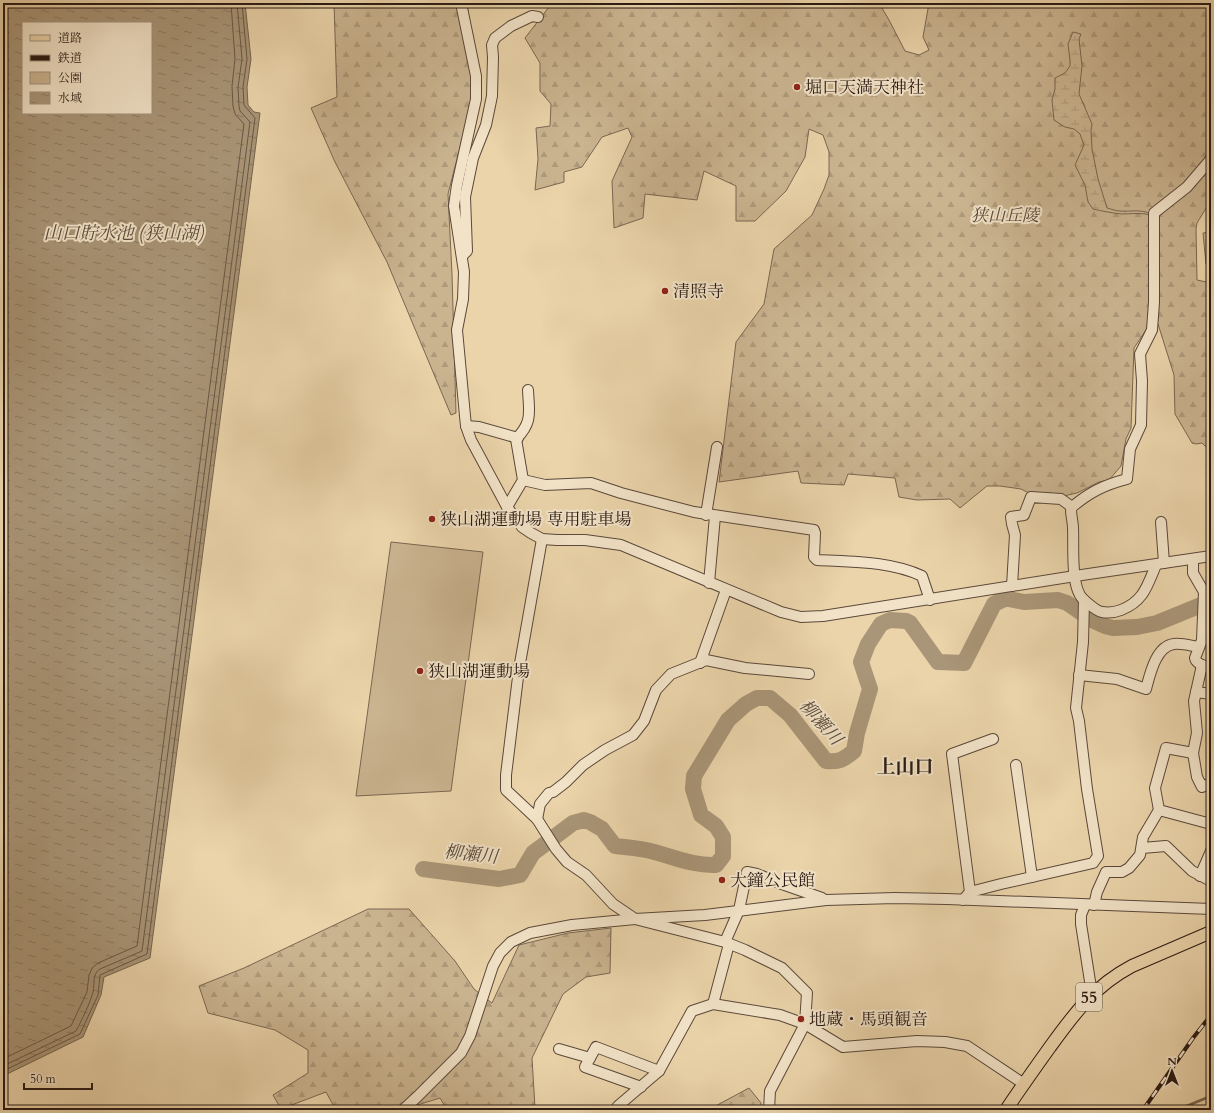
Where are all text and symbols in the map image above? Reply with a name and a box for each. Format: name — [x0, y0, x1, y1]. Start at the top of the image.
legend — [22, 22, 152, 114]
text: 道路 — [58, 30, 82, 46]
text: 鉄道 — [57, 50, 82, 66]
text: 公園 — [58, 70, 82, 86]
place label: 堀口天満天神社 — [805, 76, 924, 99]
marker: 堀口天満天神社 — [792, 82, 802, 92]
text: 水域 — [58, 90, 82, 106]
park label: 狭山丘陵 — [971, 204, 1041, 227]
water label: 山口貯水池 (狭山湖) — [44, 221, 205, 246]
place label: 清照寺 — [673, 280, 724, 303]
marker: 清照寺 — [660, 286, 670, 296]
place label: 狭山湖運動場 専用駐車場 — [440, 508, 632, 531]
marker: 狭山湖運動場 専用駐車場 — [427, 514, 437, 524]
place label: 狭山湖運動場 — [428, 660, 530, 683]
marker: 狭山湖運動場 — [415, 666, 425, 676]
water label: 柳瀬川 — [793, 694, 849, 752]
district label: 上山口 — [876, 754, 934, 780]
water label: 柳瀬川 — [443, 839, 501, 870]
place label: 大鐘公民館 — [730, 869, 815, 892]
marker: 大鐘公民館 — [717, 875, 727, 885]
road number: 55 — [1076, 983, 1102, 1011]
place label: 地蔵・馬頭観音 — [809, 1008, 928, 1031]
marker: 地蔵・馬頭観音 — [796, 1014, 806, 1024]
north arrow — [1152, 1051, 1192, 1091]
text: N — [1167, 1054, 1177, 1069]
scale bar — [24, 1065, 92, 1091]
text: 50 m — [30, 1071, 57, 1087]

